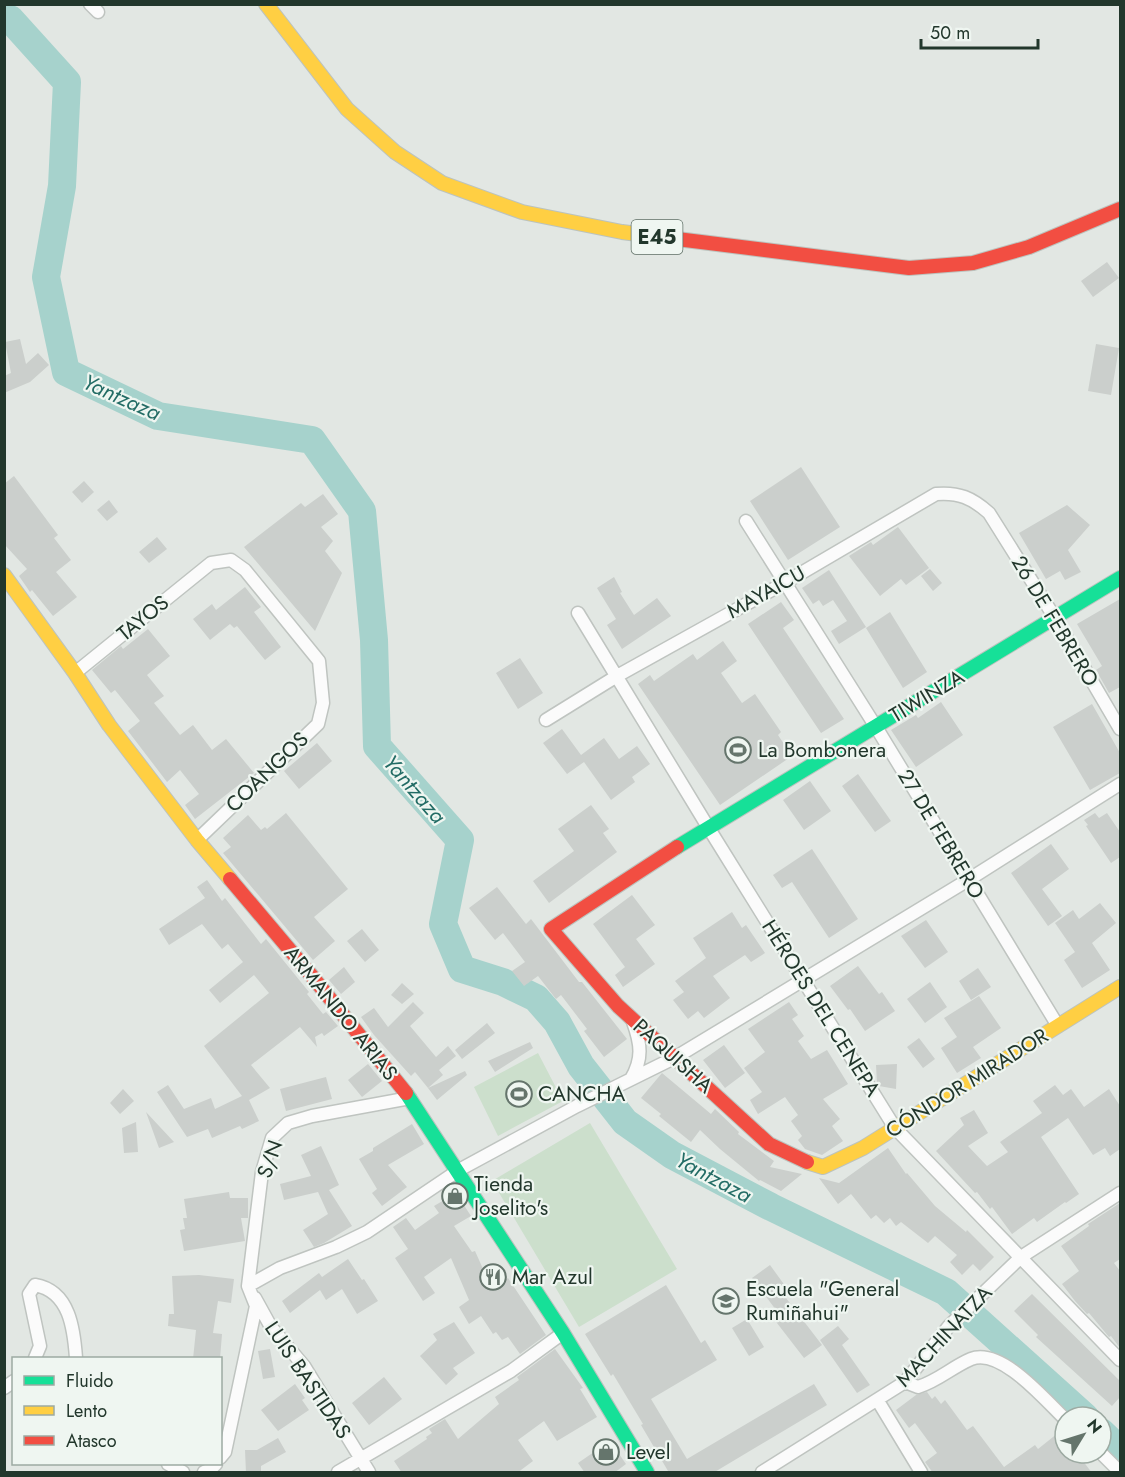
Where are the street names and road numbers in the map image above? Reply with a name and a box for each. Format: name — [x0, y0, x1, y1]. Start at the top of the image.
road number: E45 — [632, 220, 682, 254]
street label: 26 DE FEBRERO — [1004, 550, 1106, 692]
street label: MAYAICU — [721, 558, 811, 626]
street label: TAYOS — [111, 588, 175, 648]
street label: TIWINZA — [884, 662, 970, 730]
street label: COANGOS — [219, 725, 315, 819]
street label: 27 DE FEBRERO — [890, 763, 992, 905]
street label: HÉROES DEL CENEPA — [754, 914, 888, 1102]
street label: ARMANDO ARIAS — [277, 939, 405, 1087]
street label: PAQUISHA — [626, 1012, 720, 1100]
street label: CÓNDOR MIRADOR — [880, 1021, 1054, 1145]
street label: S/N — [250, 1136, 290, 1182]
street label: MACHINATZA — [889, 1278, 999, 1393]
street label: LUIS BASTIDAS — [257, 1315, 359, 1445]

